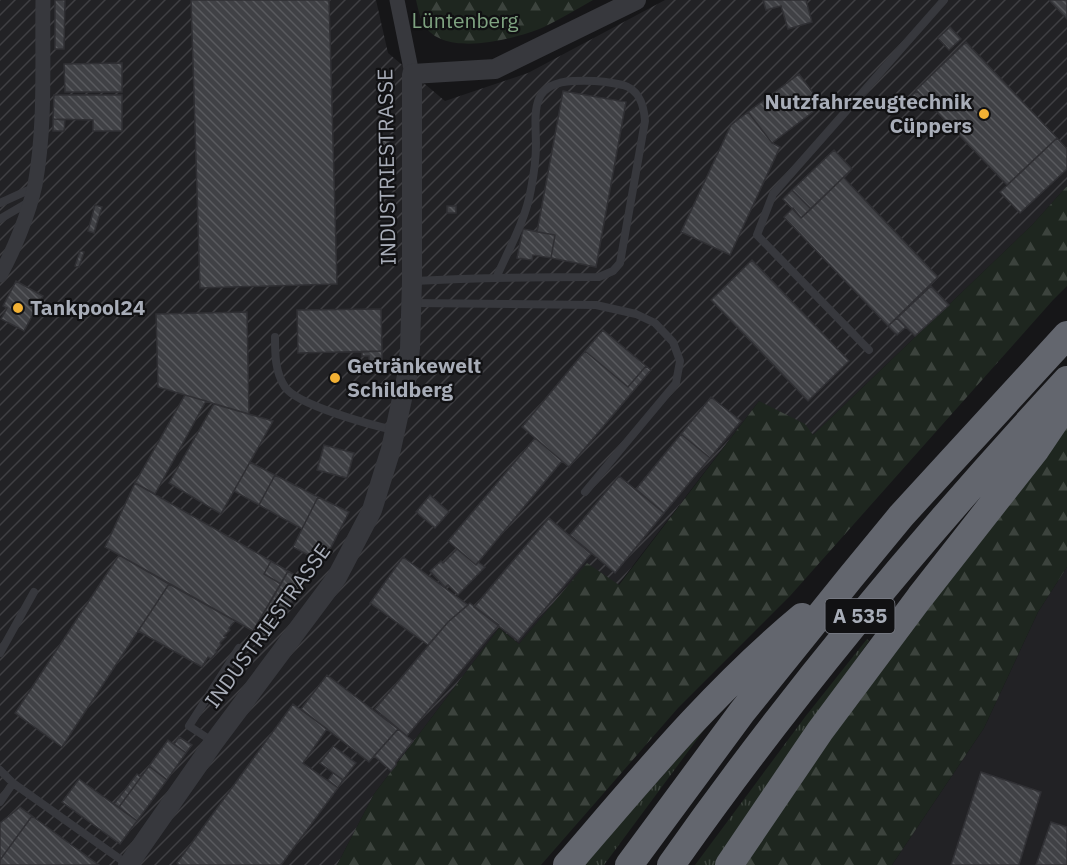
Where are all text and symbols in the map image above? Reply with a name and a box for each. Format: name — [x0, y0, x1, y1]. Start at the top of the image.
park label: Lüntenberg — [412, 6, 518, 34]
street label: INDUSTRIESTRASSE — [370, 68, 402, 266]
place label: Nutzfahrzeugtechnik Cüppers — [765, 87, 973, 139]
marker: Nutzfahrzeugtechnik Cüppers — [977, 107, 991, 121]
place label: Tankpool24 — [30, 293, 145, 321]
marker: Tankpool24 — [11, 301, 25, 315]
place label: Getränkewelt Schildberg — [347, 351, 481, 403]
marker: Getränkewelt Schildberg — [328, 371, 342, 385]
street label: INDUSTRIESTRASSE — [198, 538, 336, 713]
road number: A 535 — [826, 599, 894, 633]

